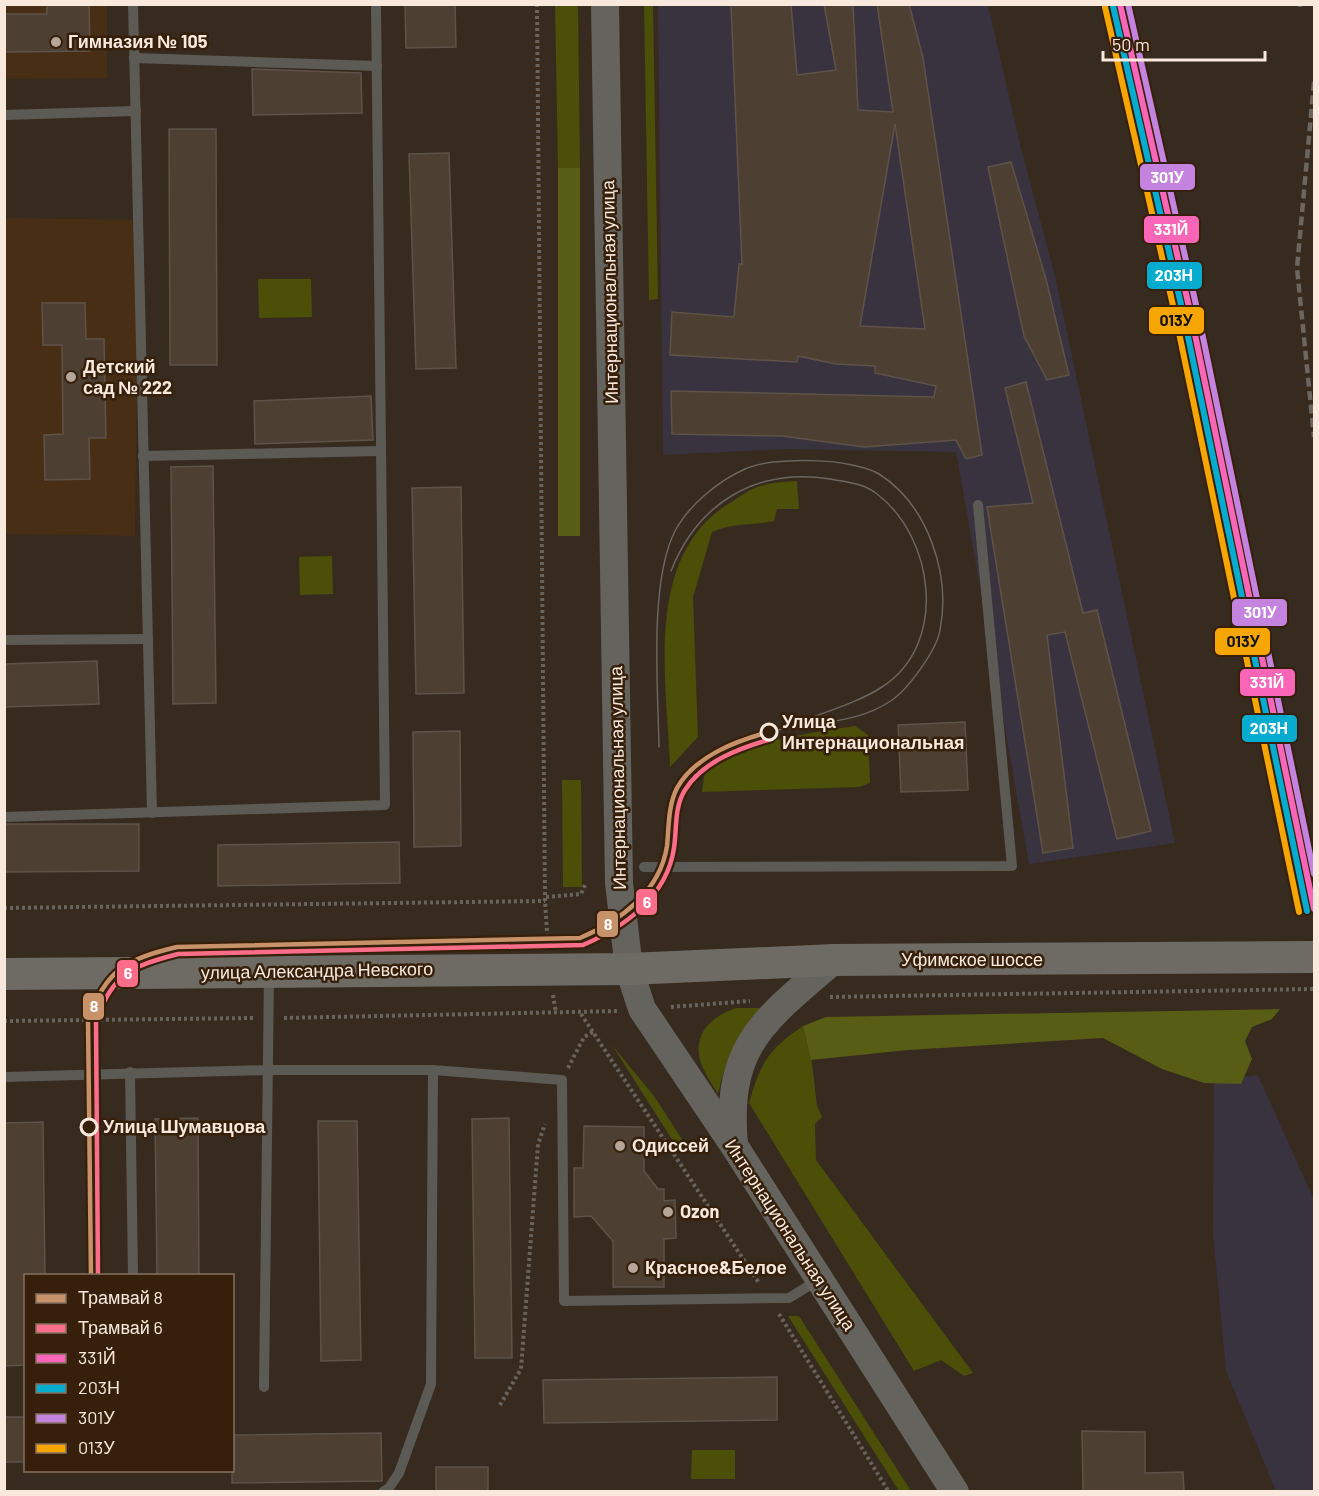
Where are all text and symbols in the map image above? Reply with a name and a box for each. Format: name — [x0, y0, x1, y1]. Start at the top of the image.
scale bar — [1103, 24, 1265, 62]
place label: Гимназия № 105 — [68, 30, 208, 52]
text: 50 m — [1112, 33, 1150, 55]
marker: Гимназия № 105 — [49, 35, 63, 49]
line badge: 301У — [1139, 163, 1196, 191]
text: 301У — [1150, 167, 1185, 186]
street label: Интернациональная улица — [596, 179, 622, 404]
line badge: 331Й — [1143, 215, 1200, 244]
text: 331Й — [1154, 219, 1188, 238]
line badge: 203Н — [1146, 261, 1203, 290]
text: 203Н — [1155, 265, 1193, 284]
line badge: 013У — [1148, 306, 1205, 335]
text: 013У — [1159, 310, 1194, 329]
place label: Детский сад № 222 — [83, 355, 172, 398]
marker: Детский сад № 222 — [64, 370, 78, 384]
line badge: 301У — [1231, 598, 1288, 627]
text: 301У — [1243, 602, 1278, 621]
line badge: 013У — [1214, 627, 1271, 656]
text: 013У — [1226, 631, 1261, 650]
street label: Интернациональная улица — [604, 665, 630, 890]
line badge: 331Й — [1239, 668, 1296, 697]
text: 331Й — [1250, 672, 1284, 691]
place label: Улица Интернациональная — [782, 710, 964, 753]
line badge: 203Н — [1241, 714, 1298, 743]
text: 203Н — [1250, 718, 1288, 737]
marker: Улица Интернациональная — [760, 723, 778, 741]
line badge: 6 — [635, 888, 658, 916]
text: 6 — [643, 892, 652, 911]
line badge: 8 — [596, 910, 619, 938]
text: 8 — [604, 914, 613, 933]
street label: Уфимское шоссе — [901, 948, 1043, 970]
street label: улица Александра Невского — [201, 957, 433, 983]
line badge: 6 — [116, 959, 139, 988]
text: 6 — [124, 963, 133, 982]
line badge: 8 — [82, 992, 105, 1021]
text: 8 — [90, 996, 99, 1015]
place label: Улица Шумавцова — [103, 1115, 266, 1137]
marker: Улица Шумавцова — [80, 1118, 98, 1136]
place label: Одиссей — [632, 1134, 709, 1156]
street label: Интернациональная улица — [721, 1135, 862, 1335]
marker: Одиссей — [613, 1139, 627, 1153]
place label: Ozon — [680, 1200, 719, 1222]
marker: Ozon — [661, 1205, 675, 1219]
place label: Красное&Белое — [645, 1256, 787, 1278]
marker: Красное&Белое — [626, 1261, 640, 1275]
legend — [24, 1274, 234, 1472]
text: Трамвай 8 — [78, 1286, 163, 1308]
text: Трамвай 6 — [78, 1316, 163, 1338]
text: 331Й — [78, 1346, 116, 1368]
text: 203Н — [78, 1376, 120, 1398]
text: 301У — [78, 1406, 115, 1428]
text: 013У — [78, 1436, 115, 1458]

